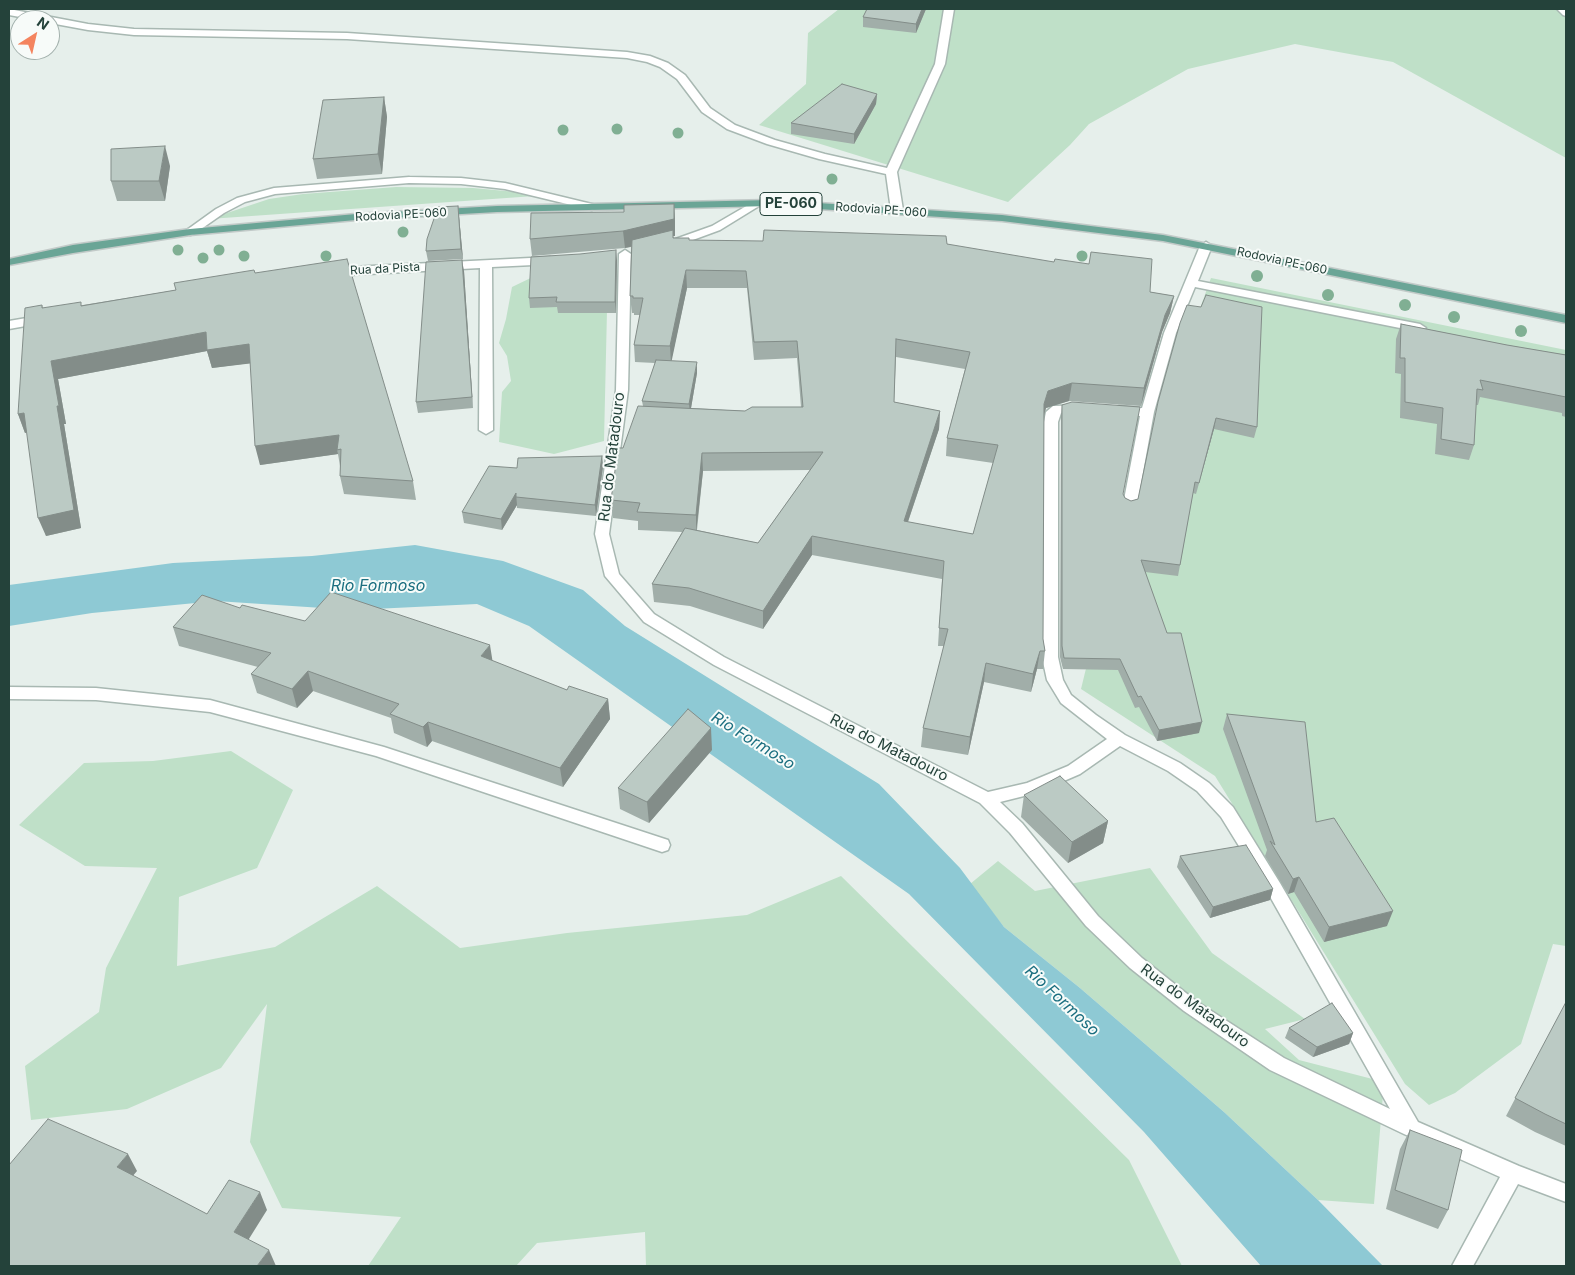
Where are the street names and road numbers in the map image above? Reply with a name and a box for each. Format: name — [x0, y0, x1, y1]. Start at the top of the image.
road number: PE-060 — [760, 192, 822, 215]
street label: Rodovia PE-060 — [835, 200, 927, 220]
street label: Rodovia PE-060 — [355, 205, 447, 225]
street label: Rodovia PE-060 — [1236, 244, 1328, 278]
street label: Rua da Pista — [350, 260, 420, 278]
street label: Rua do Matadouro — [595, 391, 629, 523]
street label: Rua do Matadouro — [827, 710, 951, 786]
street label: Rua do Matadouro — [1137, 960, 1253, 1052]

